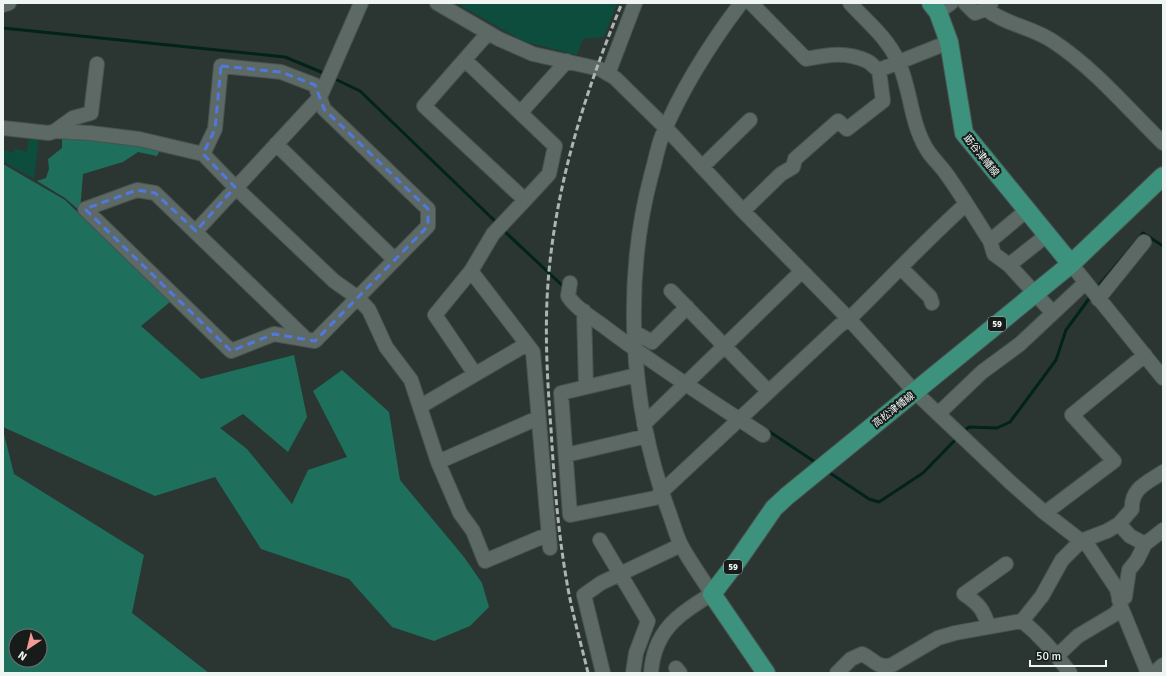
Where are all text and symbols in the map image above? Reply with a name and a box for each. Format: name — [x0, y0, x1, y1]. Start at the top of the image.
street label: 莇谷津幡線 — [961, 132, 1002, 179]
road number: 59 — [988, 317, 1006, 331]
street label: 高松津幡線 — [870, 390, 917, 430]
road number: 59 — [724, 560, 742, 574]
north arrow — [8, 628, 48, 668]
scale bar — [1030, 642, 1106, 668]
text: N — [16, 648, 29, 663]
text: 50 m — [1036, 649, 1061, 664]

